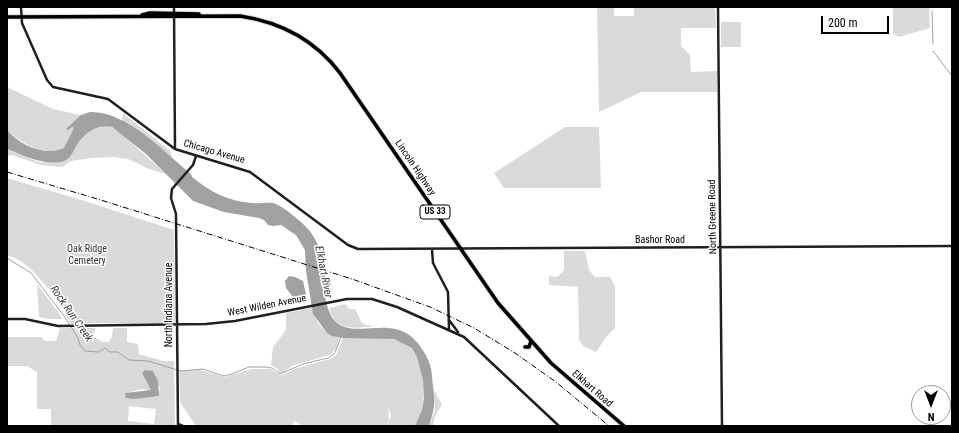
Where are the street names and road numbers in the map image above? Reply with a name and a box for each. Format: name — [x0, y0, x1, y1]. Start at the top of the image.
street label: Chicago Avenue — [182, 138, 246, 166]
street label: Lincoln Highway — [392, 138, 438, 198]
street label: North Greene Road — [706, 180, 720, 254]
road number: US 33 — [420, 205, 450, 219]
street label: Bashor Road — [635, 234, 685, 246]
street label: North Indiana Avenue — [163, 263, 175, 347]
street label: West Wilden Avenue — [227, 293, 307, 319]
street label: Elkhart Road — [569, 368, 615, 410]

